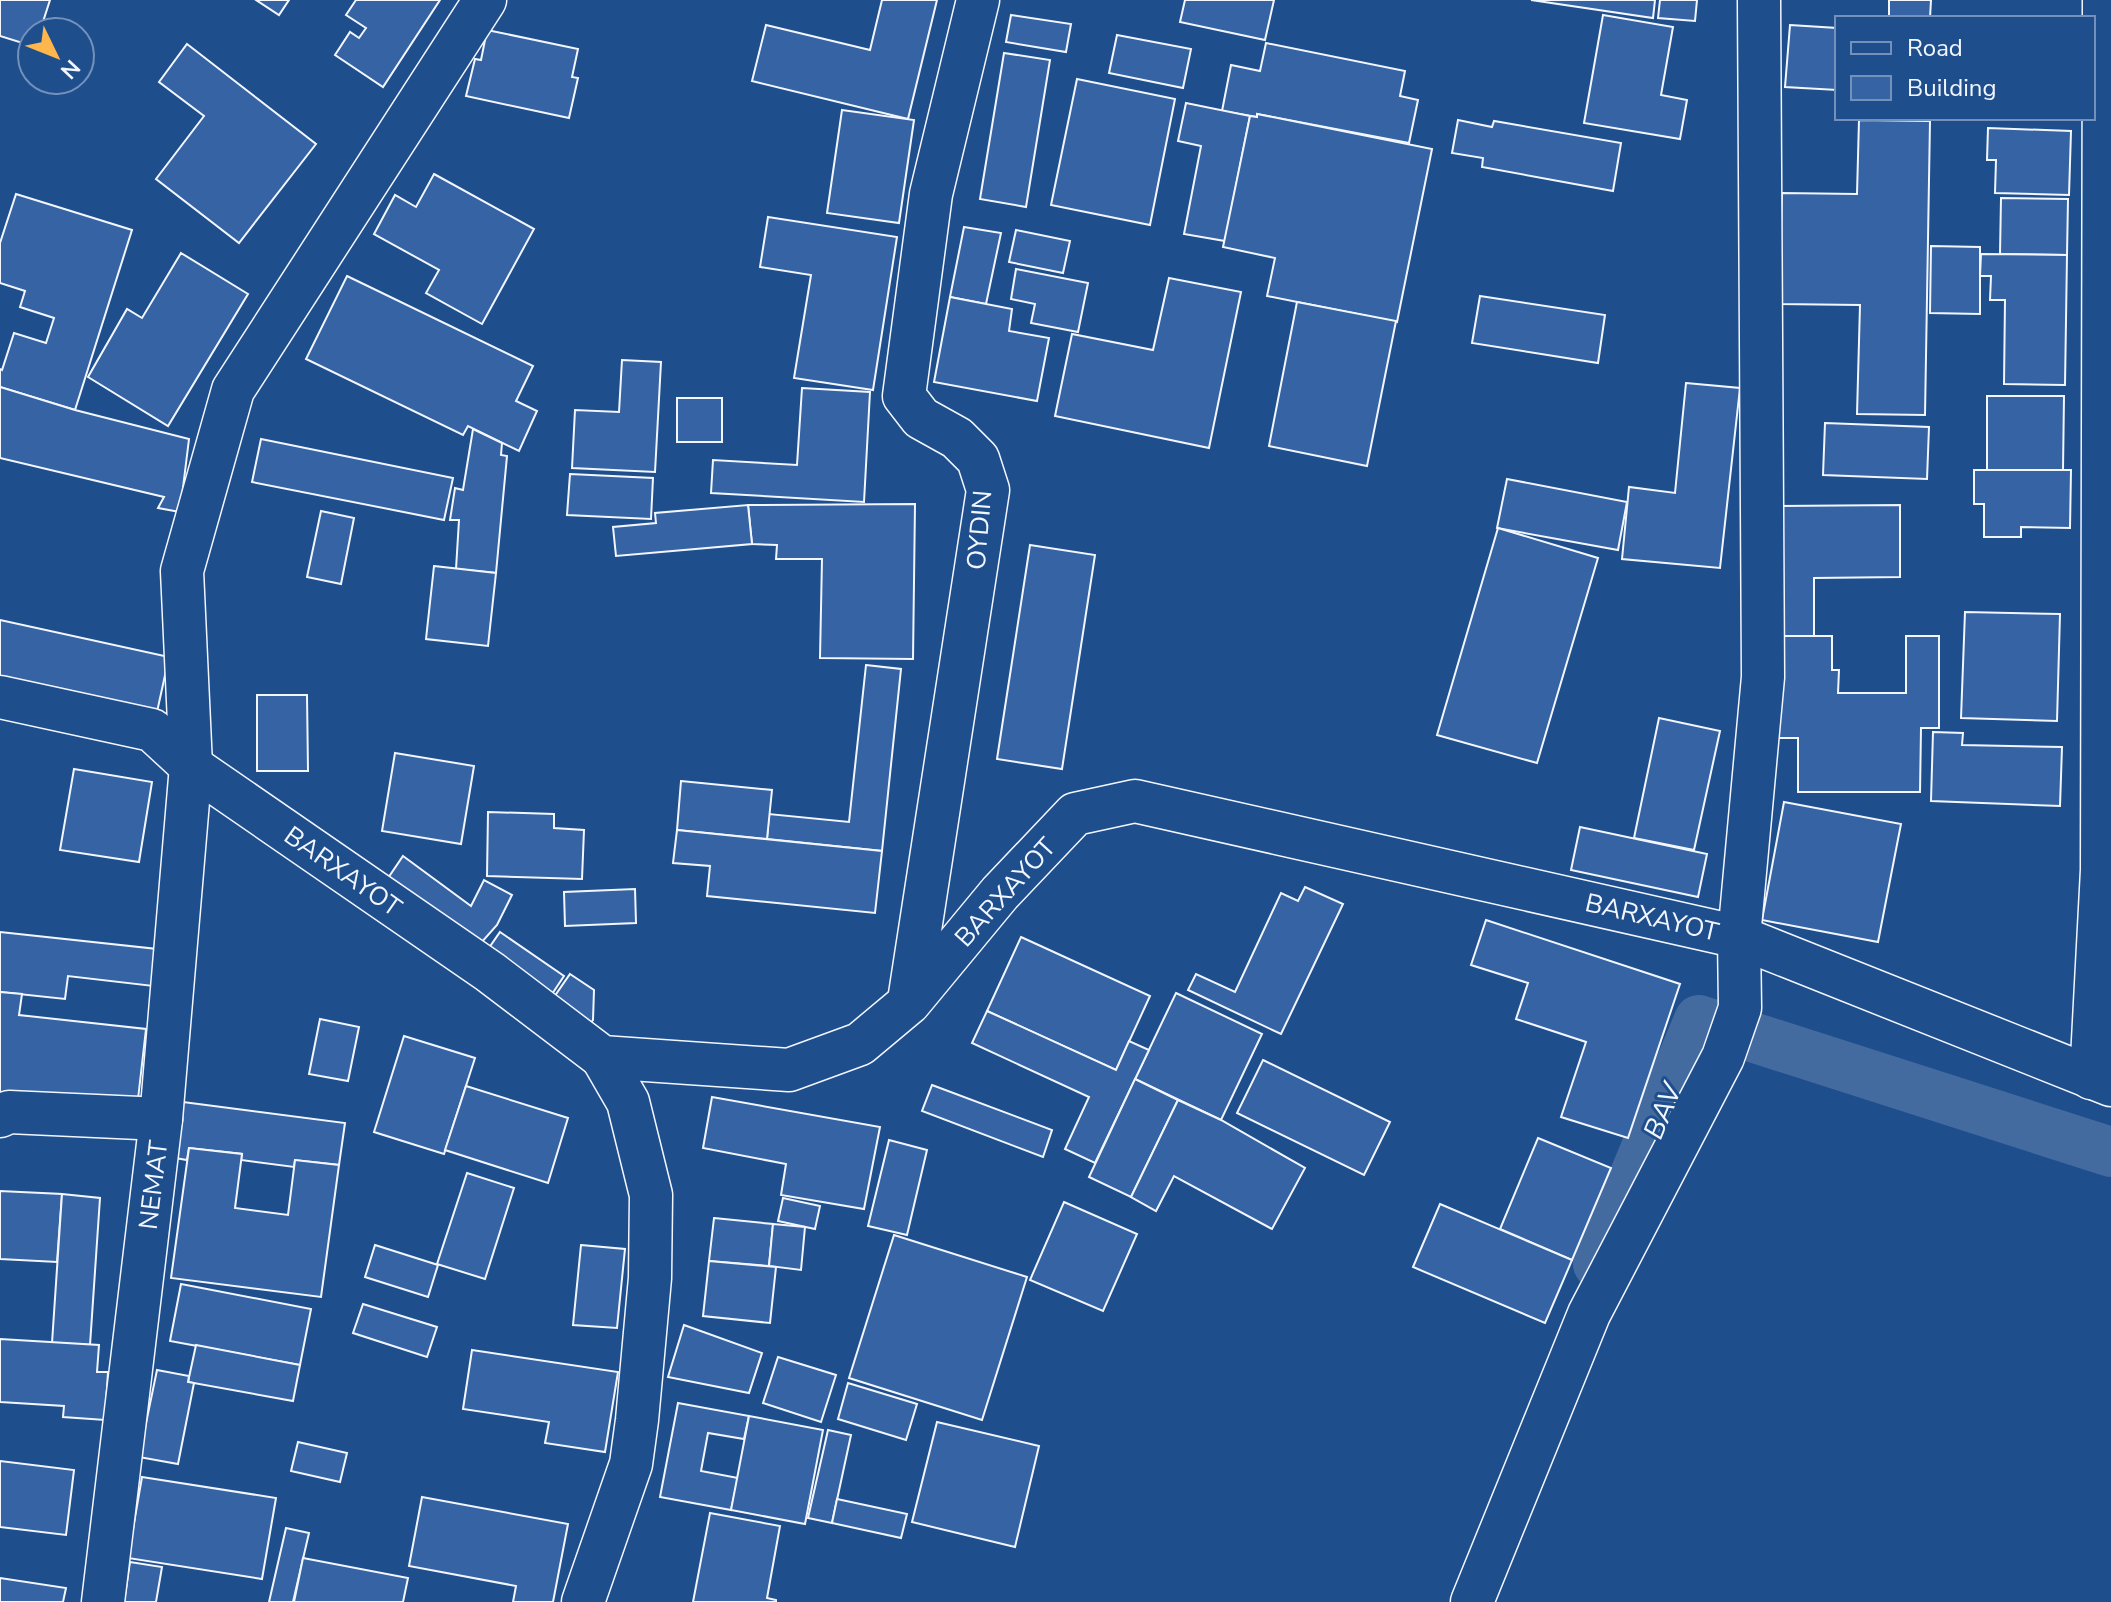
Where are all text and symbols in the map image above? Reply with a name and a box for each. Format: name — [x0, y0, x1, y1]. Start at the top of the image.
north arrow — [16, 16, 96, 96]
legend — [1835, 16, 2095, 120]
text: Road — [1907, 32, 1963, 64]
text: N — [53, 53, 86, 85]
text: Building — [1907, 72, 1997, 104]
street label: OYDIN — [959, 489, 1000, 571]
street label: BARXAYOT — [277, 818, 409, 925]
street label: BARXAYOT — [947, 830, 1064, 955]
street label: BARXAYOT — [1582, 885, 1722, 950]
water label: BAV — [1635, 1075, 1692, 1145]
street label: NEMAT — [131, 1138, 176, 1231]

